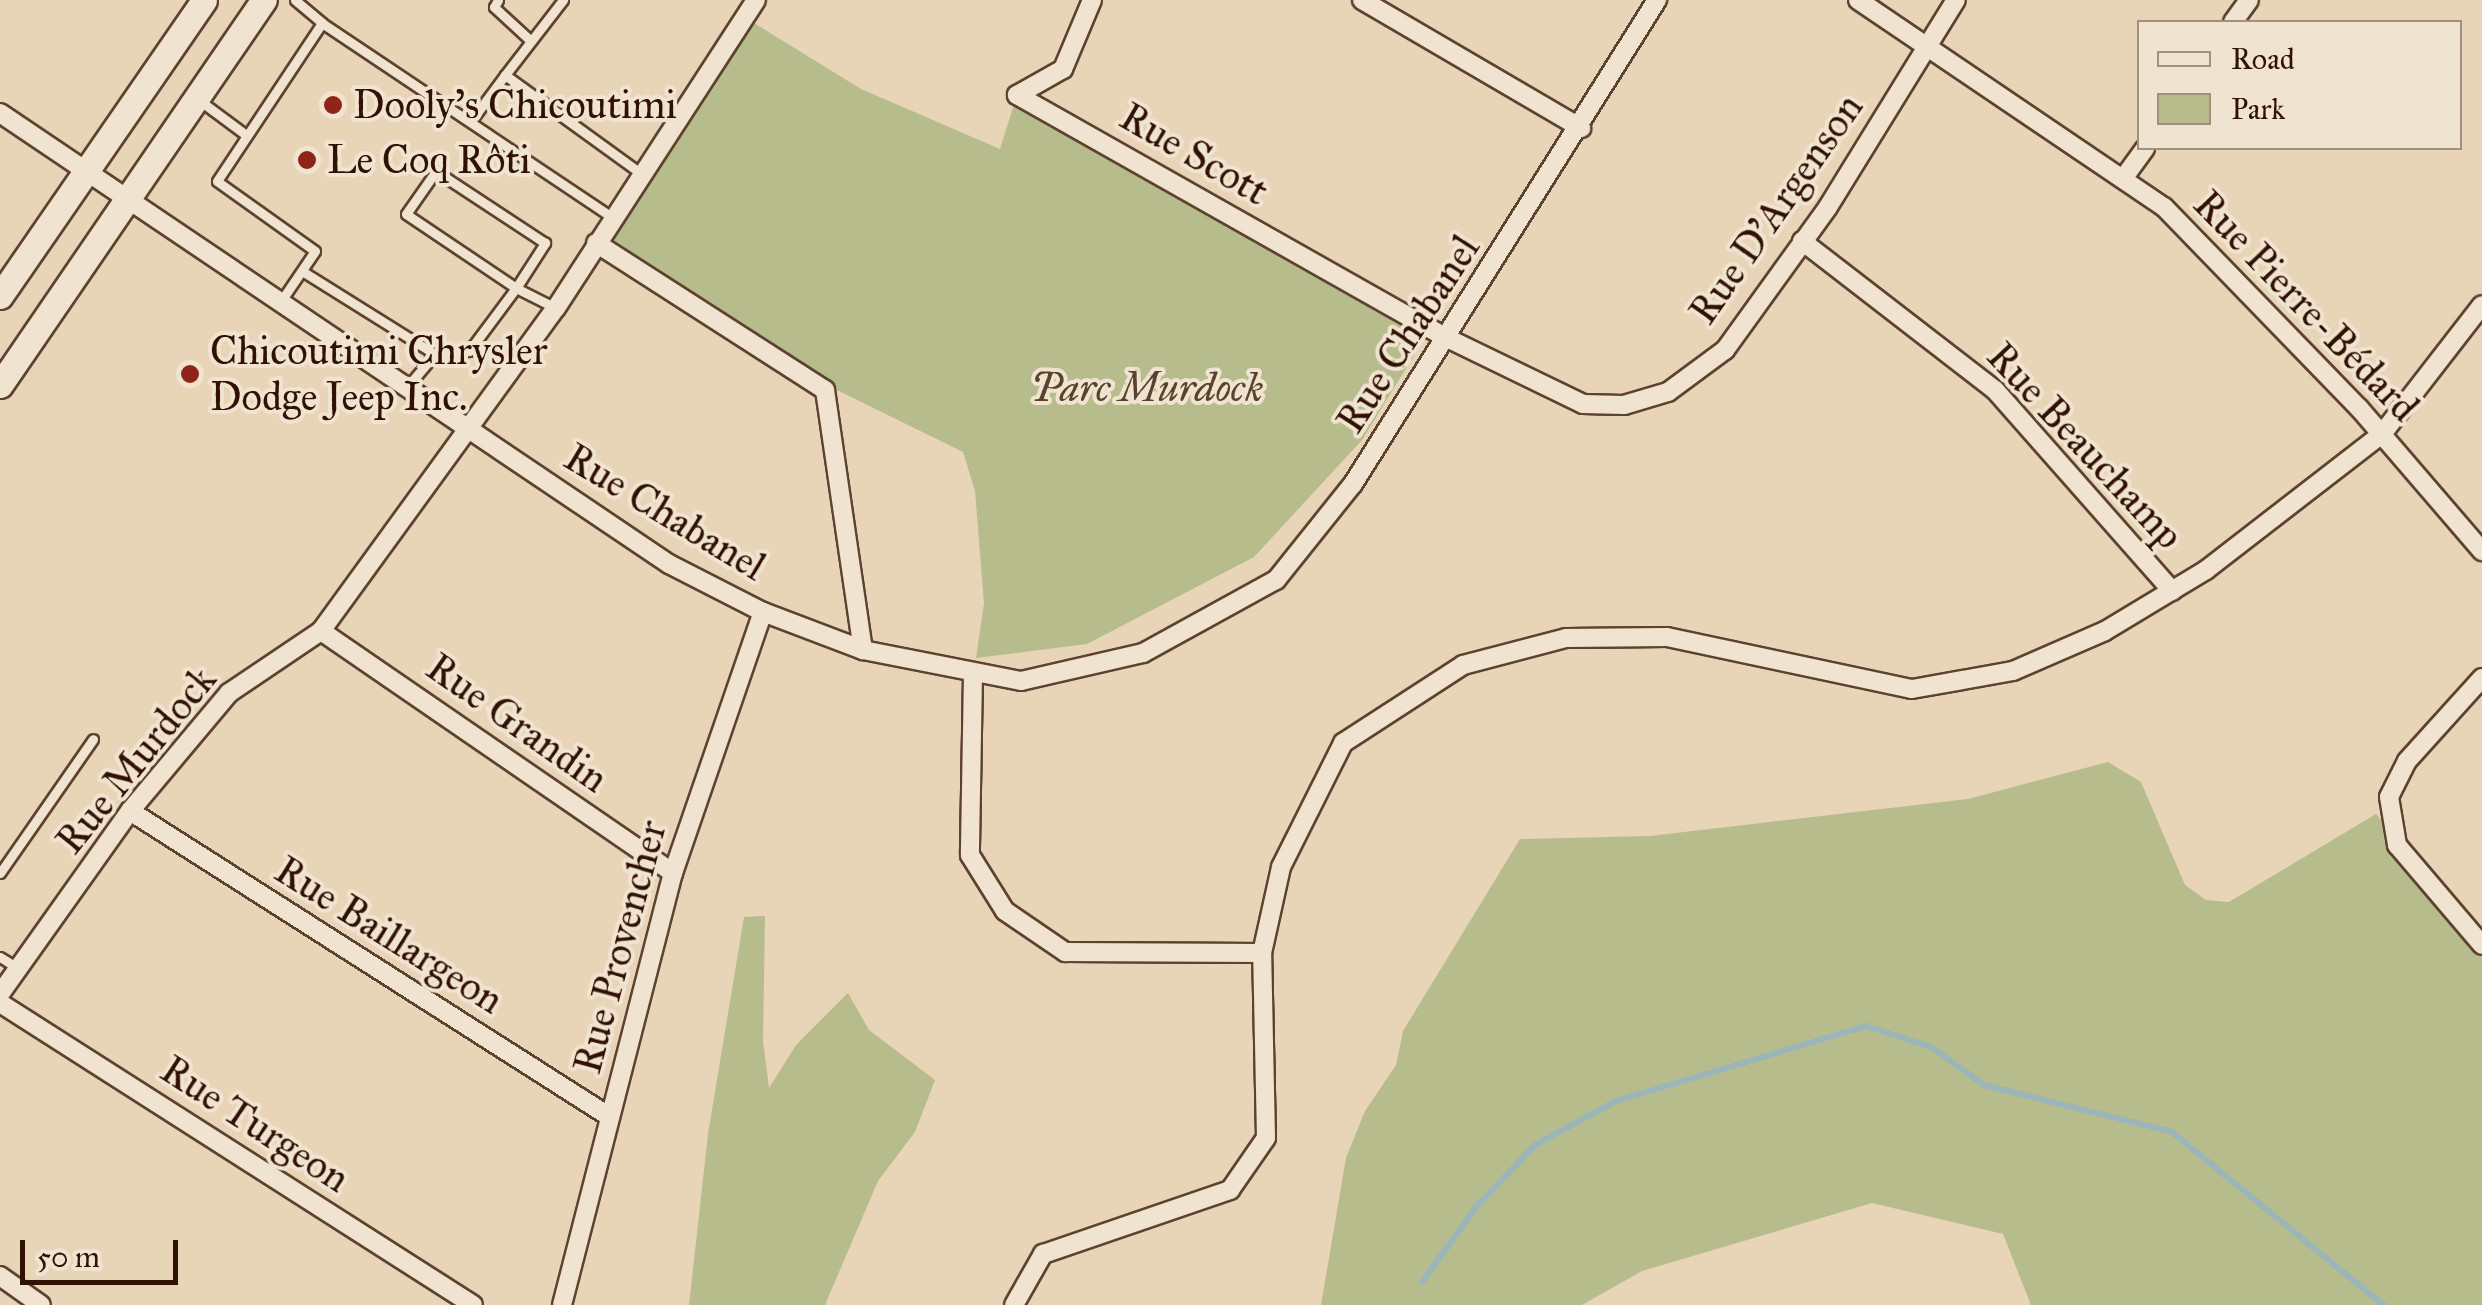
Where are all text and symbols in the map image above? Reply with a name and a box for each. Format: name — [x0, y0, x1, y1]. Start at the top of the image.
legend — [2137, 20, 2462, 150]
text: Road — [2231, 41, 2295, 77]
place label: Dooly's Chicoutimi — [353, 81, 677, 129]
street label: Rue D'Argenson — [1679, 85, 1873, 333]
text: Park — [2231, 91, 2285, 127]
street label: Rue Scott — [1111, 92, 1277, 216]
marker: Dooly's Chicoutimi — [322, 94, 344, 116]
place label: Le Coq Rôti — [327, 136, 531, 184]
marker: Le Coq Rôti — [296, 149, 318, 171]
street label: Rue Pierre-Bédard — [2184, 181, 2428, 431]
street label: Rue Chabanel — [1326, 226, 1490, 442]
place label: Chicoutimi Chrysler Dodge Jeep Inc. — [210, 327, 548, 421]
street label: Rue Beauchamp — [1977, 333, 2193, 559]
marker: Chicoutimi Chrysler Dodge Jeep Inc. — [179, 363, 201, 385]
park label: Parc Murdock — [1031, 364, 1263, 412]
street label: Rue Chabanel — [556, 433, 774, 591]
street label: Rue Grandin — [417, 643, 617, 803]
street label: Rue Murdock — [46, 657, 226, 863]
street label: Rue Provencher — [563, 815, 677, 1079]
street label: Rue Baillargeon — [266, 846, 512, 1024]
street label: Rue Turgeon — [152, 1045, 358, 1203]
scale bar — [25, 1220, 182, 1282]
text: 50 m — [37, 1239, 100, 1275]

